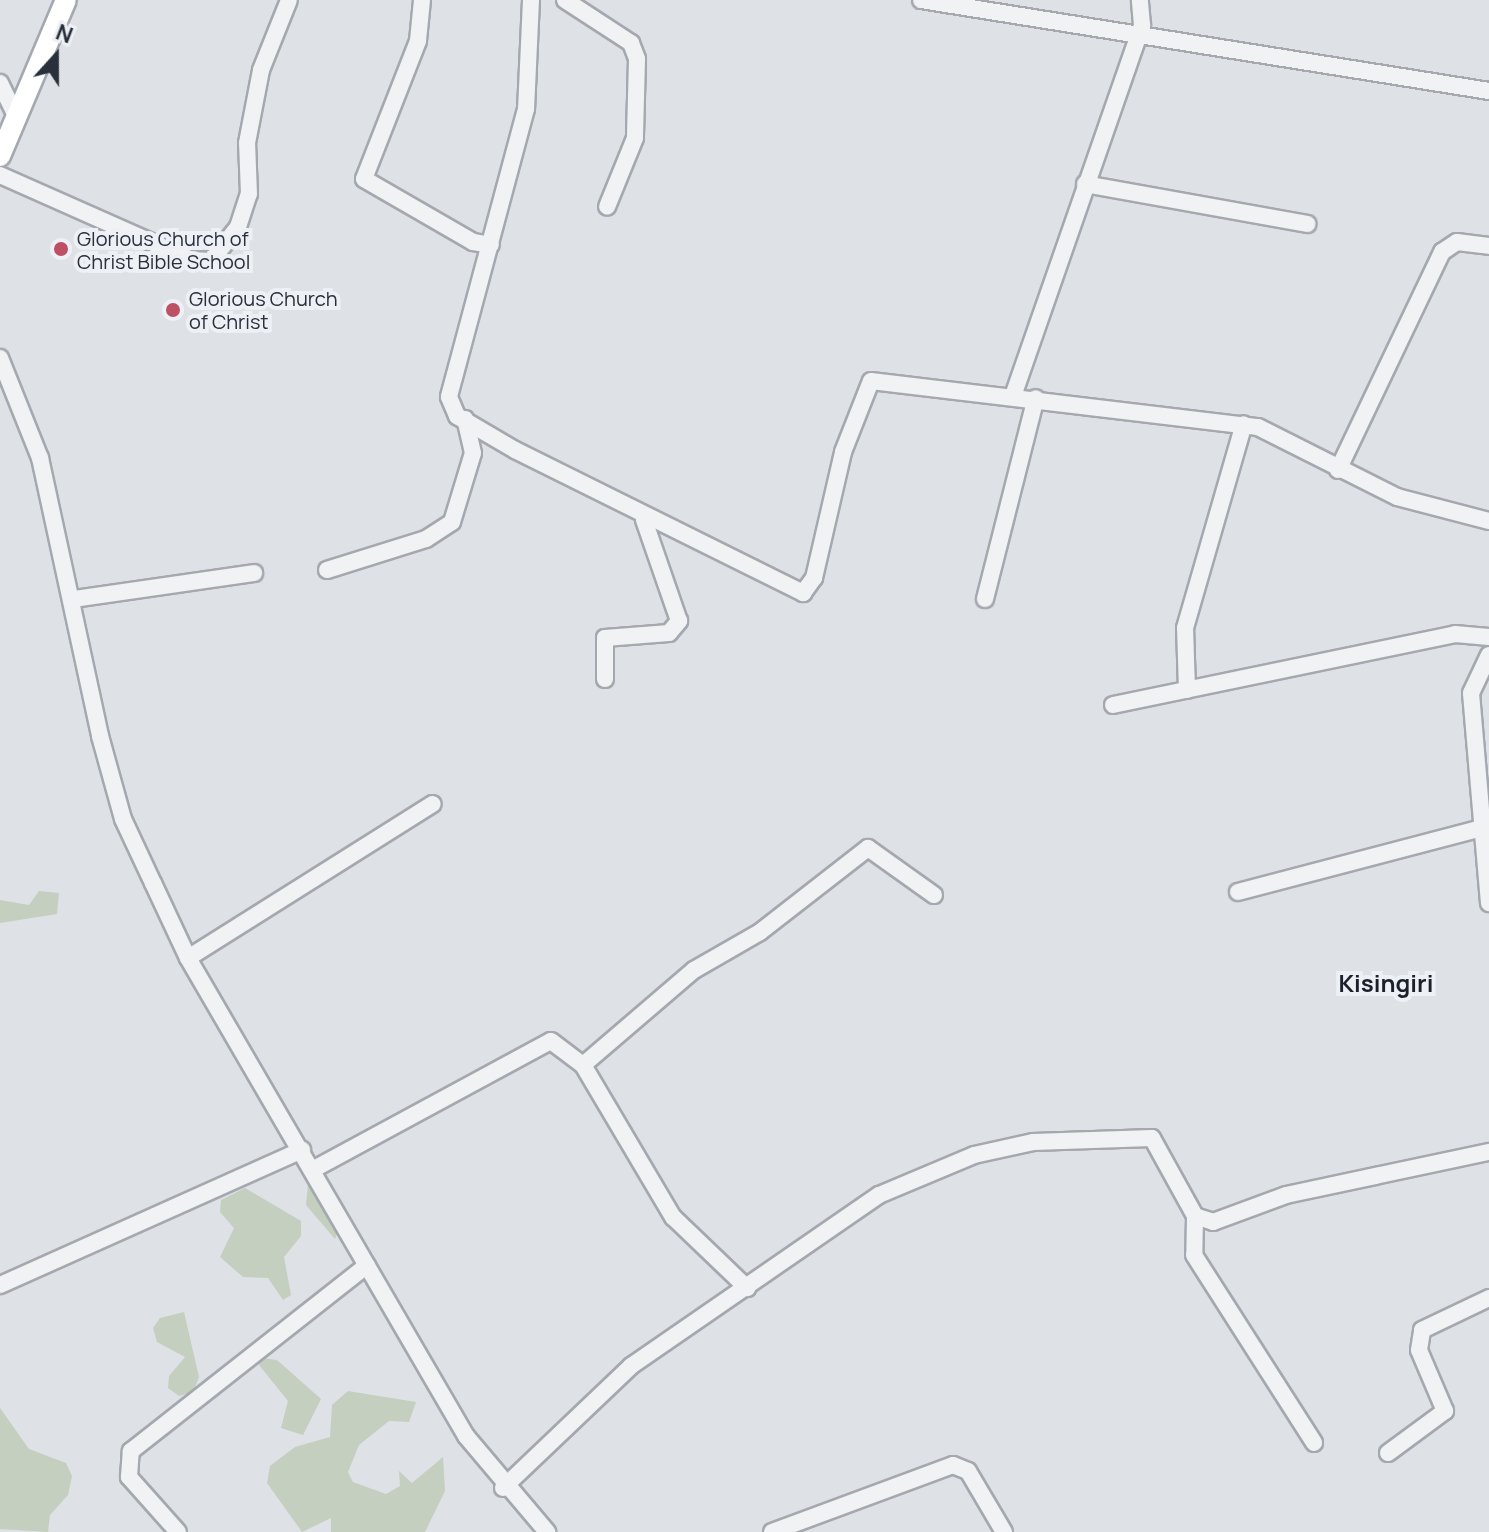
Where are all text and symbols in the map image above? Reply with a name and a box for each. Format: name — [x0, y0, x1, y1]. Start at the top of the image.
north arrow — [16, 16, 96, 96]
text: N — [52, 17, 77, 50]
place label: Glorious Church of Christ Bible School — [77, 226, 250, 273]
marker: Glorious Church of Christ Bible School — [52, 240, 70, 258]
place label: Glorious Church of Christ — [189, 286, 338, 333]
marker: Glorious Church of Christ — [164, 301, 182, 319]
district label: Kisingiri — [1339, 969, 1433, 997]

